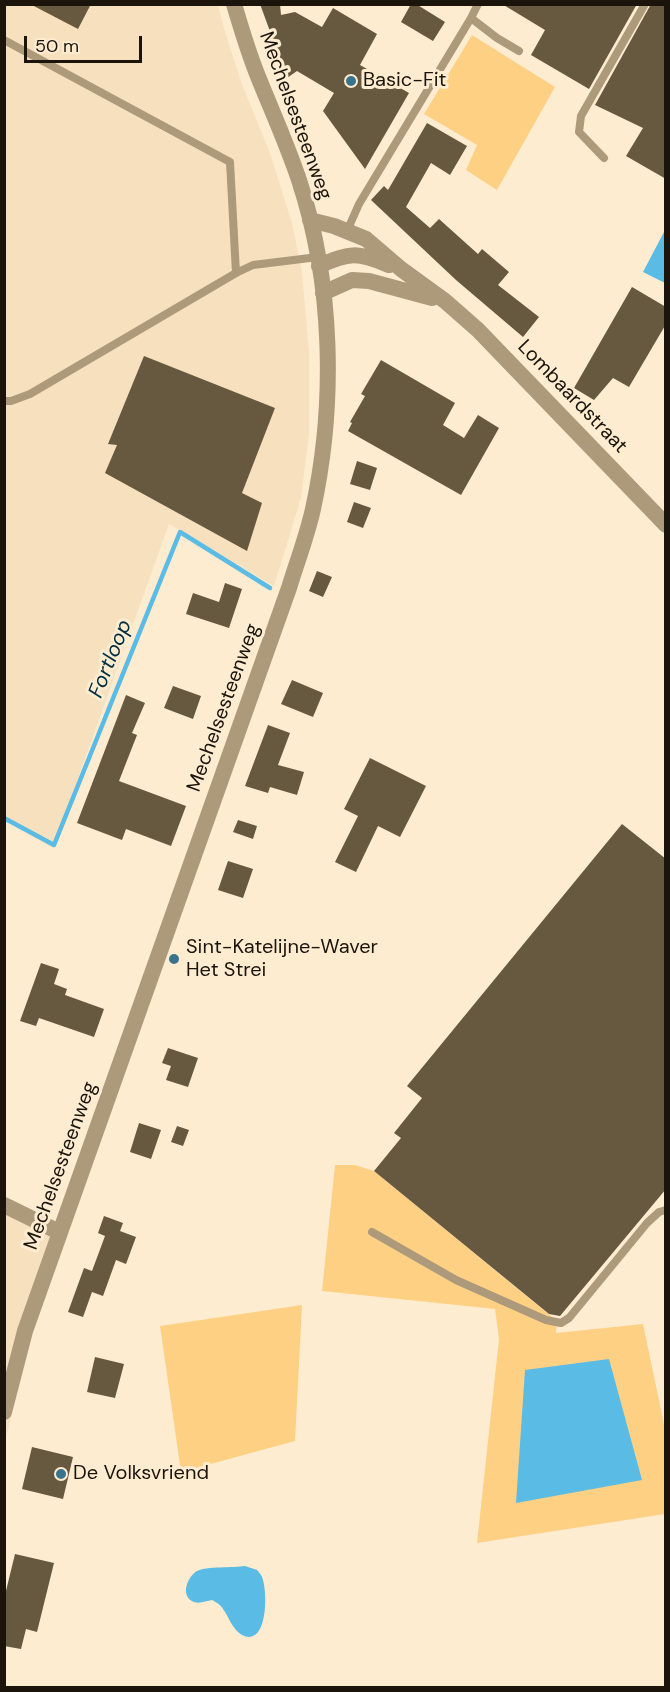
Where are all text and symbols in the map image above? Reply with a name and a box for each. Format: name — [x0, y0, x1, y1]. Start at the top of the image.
scale bar — [27, 24, 146, 62]
street label: Mechelsesteenweg — [253, 29, 337, 203]
text: 50 m — [35, 34, 79, 58]
place label: Basic-Fit — [363, 69, 446, 93]
marker: Basic-Fit — [344, 74, 358, 88]
street label: Lombaardstraat — [512, 336, 632, 458]
water label: Fortloop — [84, 616, 138, 702]
street label: Mechelsesteenweg — [182, 621, 266, 795]
place label: Sint-Katelijne-Waver Het Strei — [186, 936, 378, 983]
marker: Sint-Katelijne-Waver Het Strei — [167, 952, 181, 966]
street label: Mechelsesteenweg — [19, 1079, 103, 1253]
place label: De Volksvriend — [73, 1462, 209, 1486]
marker: De Volksvriend — [54, 1467, 68, 1481]

